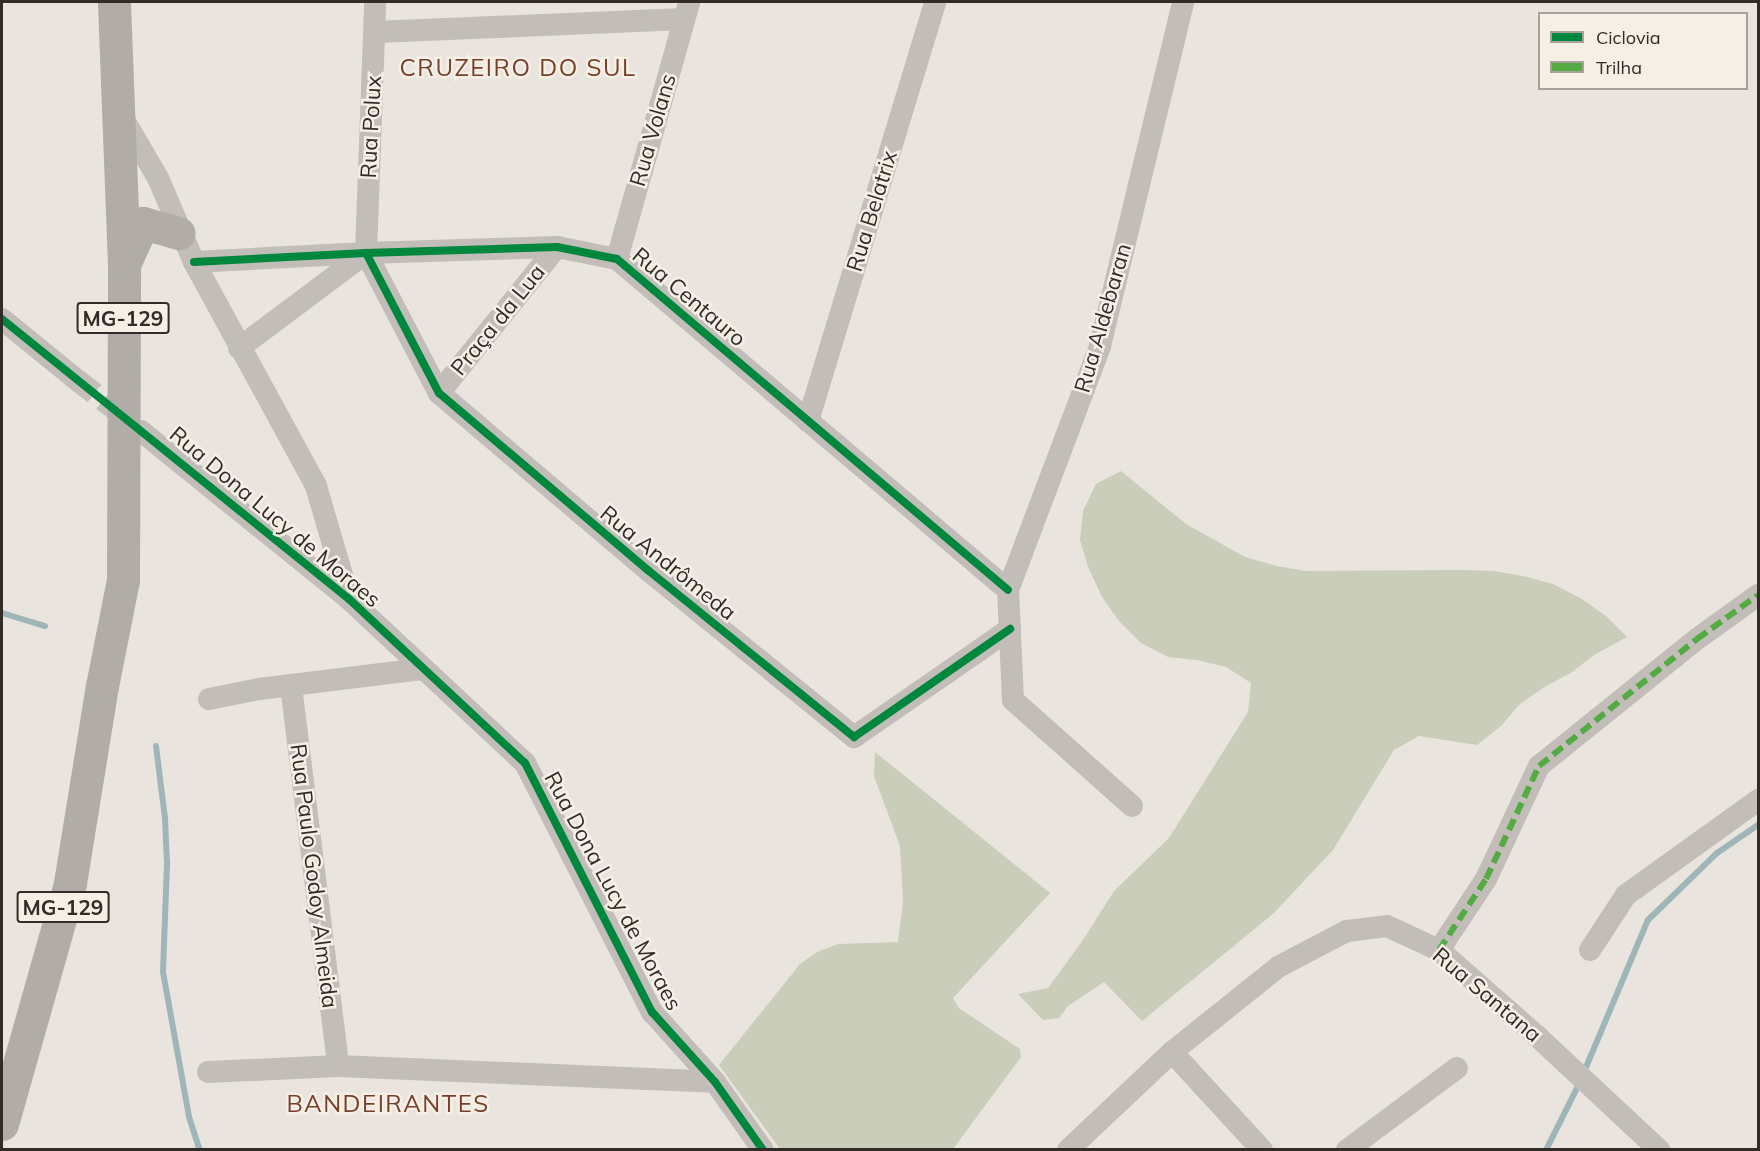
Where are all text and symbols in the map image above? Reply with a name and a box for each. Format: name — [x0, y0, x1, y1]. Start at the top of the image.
legend — [1538, 12, 1748, 90]
text: Ciclovia — [1596, 26, 1661, 49]
district label: CRUZEIRO DO SUL — [399, 54, 637, 82]
text: Trilha — [1596, 56, 1642, 79]
street label: Rua Volans — [624, 71, 682, 189]
street label: Rua Polux — [355, 75, 387, 179]
street label: Rua Belatrix — [841, 147, 903, 275]
street label: Rua Aldebaran — [1069, 240, 1137, 396]
street label: Rua Centauro — [627, 242, 751, 352]
street label: Praça da Lua — [445, 259, 551, 381]
road number: MG-129 — [76, 300, 170, 336]
street label: Rua Dona Lucy de Moraes — [164, 421, 386, 613]
street label: Rua Andrômeda — [595, 500, 741, 626]
street label: Rua Paulo Godoy Almeida — [285, 742, 343, 1010]
street label: Rua Dona Lucy de Moraes — [539, 767, 687, 1015]
road number: MG-129 — [16, 889, 110, 925]
street label: Rua Santana — [1427, 942, 1547, 1048]
district label: BANDEIRANTES — [286, 1090, 490, 1118]

